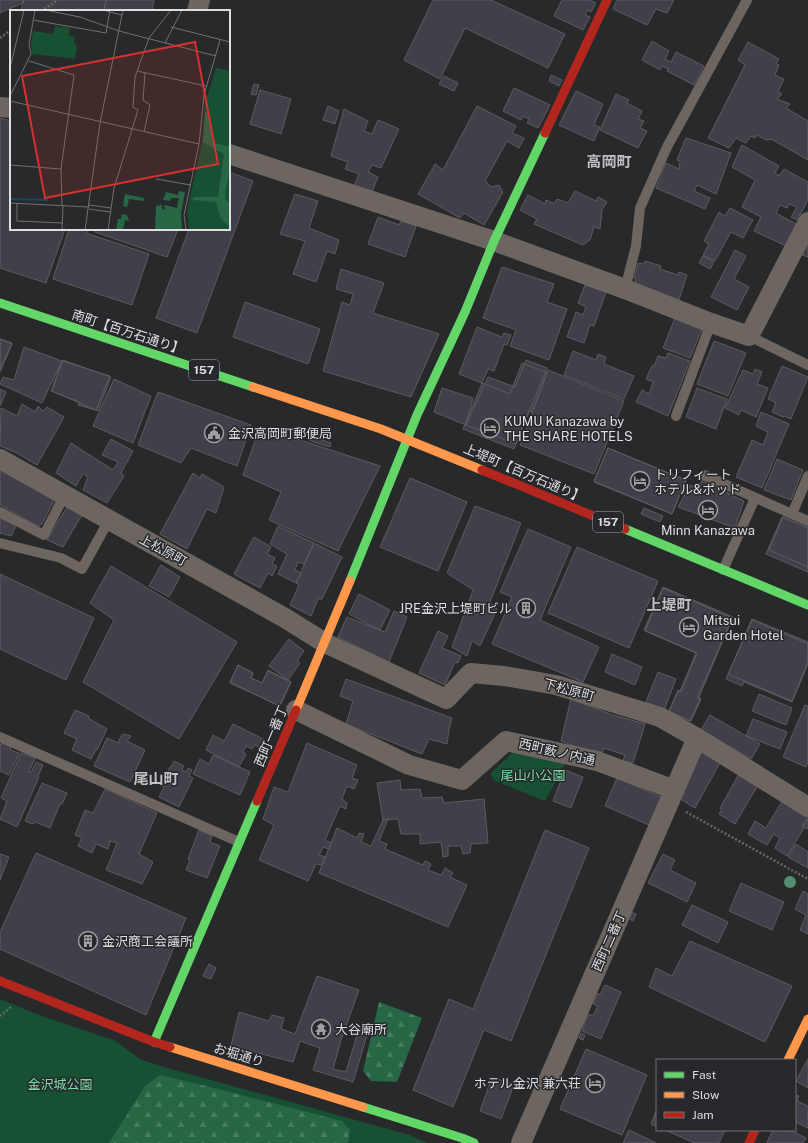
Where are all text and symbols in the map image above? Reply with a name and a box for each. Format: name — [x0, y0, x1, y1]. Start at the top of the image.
inset map — [10, 10, 230, 230]
district label: 高岡町 — [586, 153, 632, 170]
street label: 南町【百万石通り】 — [70, 307, 186, 357]
road number: 157 — [189, 360, 219, 380]
place label: KUMU Kanazawa by THE SHARE HOTELS — [504, 414, 633, 444]
hotel icon: KUMU Kanazawa by THE SHARE HOTELS — [479, 417, 501, 439]
public building icon: 金沢高岡町郵便局 — [203, 422, 225, 444]
place label: 金沢高岡町郵便局 — [228, 426, 332, 441]
street label: 上堤町【百万石通り】 — [461, 441, 587, 505]
place label: トリフィート ホテル&ポッド — [654, 467, 741, 497]
hotel icon: トリフィート ホテル&ポッド — [629, 470, 651, 492]
hotel icon: Minn Kanazawa — [697, 499, 719, 521]
road number: 157 — [593, 512, 623, 532]
place label: Minn Kanazawa — [661, 523, 755, 538]
street label: 上松原町 — [137, 531, 189, 569]
district label: 上堤町 — [646, 596, 692, 613]
building icon: JRE金沢上堤町ビル — [515, 597, 537, 619]
place label: JRE金沢上堤町ビル — [399, 601, 512, 616]
place label: Mitsui Garden Hotel — [703, 613, 784, 643]
hotel icon: Mitsui Garden Hotel — [678, 616, 700, 638]
street label: 下松原町 — [542, 676, 596, 704]
street label: 西町一番丁 — [251, 703, 291, 769]
street label: 西町薮ノ内通 — [517, 736, 597, 768]
park label: 尾山小公園 — [500, 768, 566, 783]
district label: 尾山町 — [133, 770, 179, 787]
street label: 西町二番丁 — [589, 908, 629, 974]
building icon: 金沢商工会議所 — [77, 930, 99, 952]
place label: 金沢商工会議所 — [102, 934, 193, 949]
temple icon: 大谷廟所 — [310, 1018, 332, 1040]
place label: 大谷廟所 — [335, 1022, 387, 1037]
street label: お堀通り — [212, 1040, 266, 1070]
legend — [656, 1059, 796, 1131]
text: Fast — [692, 1068, 717, 1082]
hotel icon: ホテル金沢 兼六荘 — [584, 1072, 606, 1094]
place label: ホテル金沢 兼六荘 — [474, 1076, 581, 1091]
park label: 金沢城公園 — [27, 1077, 93, 1092]
text: Slow — [692, 1088, 720, 1102]
text: Jam — [692, 1108, 714, 1122]

